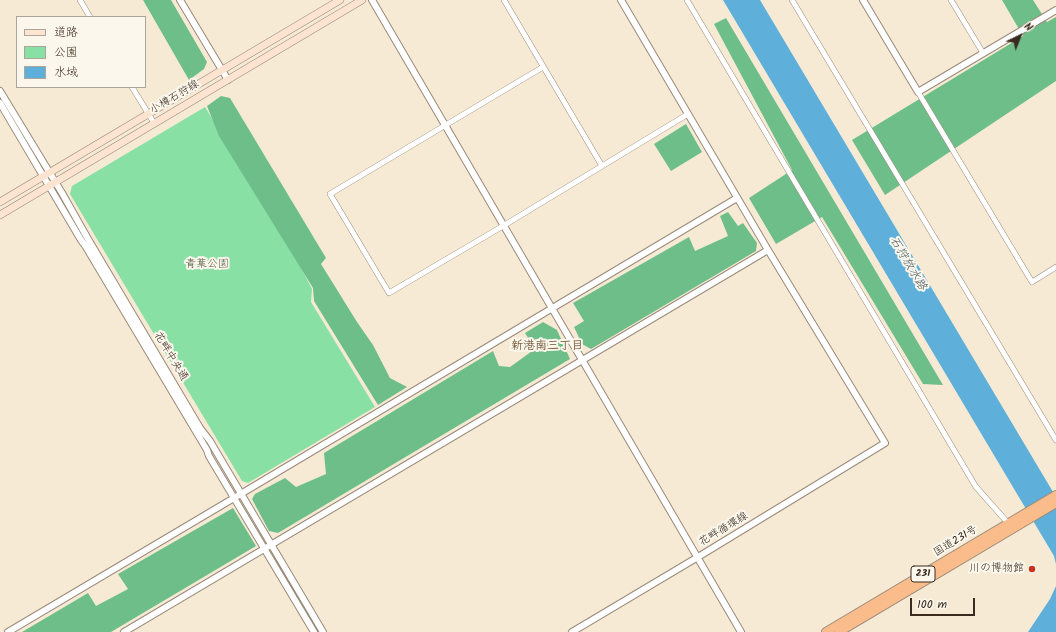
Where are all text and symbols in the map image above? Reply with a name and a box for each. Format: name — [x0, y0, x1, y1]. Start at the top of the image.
legend — [16, 16, 146, 88]
north arrow — [1000, 16, 1040, 56]
text: N — [1019, 18, 1037, 36]
text: 道路 — [54, 23, 78, 42]
text: 公園 — [54, 43, 78, 62]
text: 水域 — [54, 63, 78, 82]
street label: 小樽石狩線 — [148, 78, 202, 118]
water label: 石狩放水路 — [885, 235, 929, 293]
park label: 青葉公園 — [185, 258, 229, 272]
street label: 花畔中央通 — [150, 330, 190, 384]
district label: 新港南三丁目 — [511, 340, 583, 354]
street label: 花畔循環線 — [697, 510, 751, 550]
street label: 国道231号 — [932, 524, 980, 560]
place label: 川の博物館 — [969, 562, 1024, 576]
marker: 川の博物館 — [1027, 564, 1037, 574]
road number: 231 — [911, 566, 935, 582]
scale bar — [912, 590, 977, 616]
text: 100 m — [917, 595, 947, 614]

